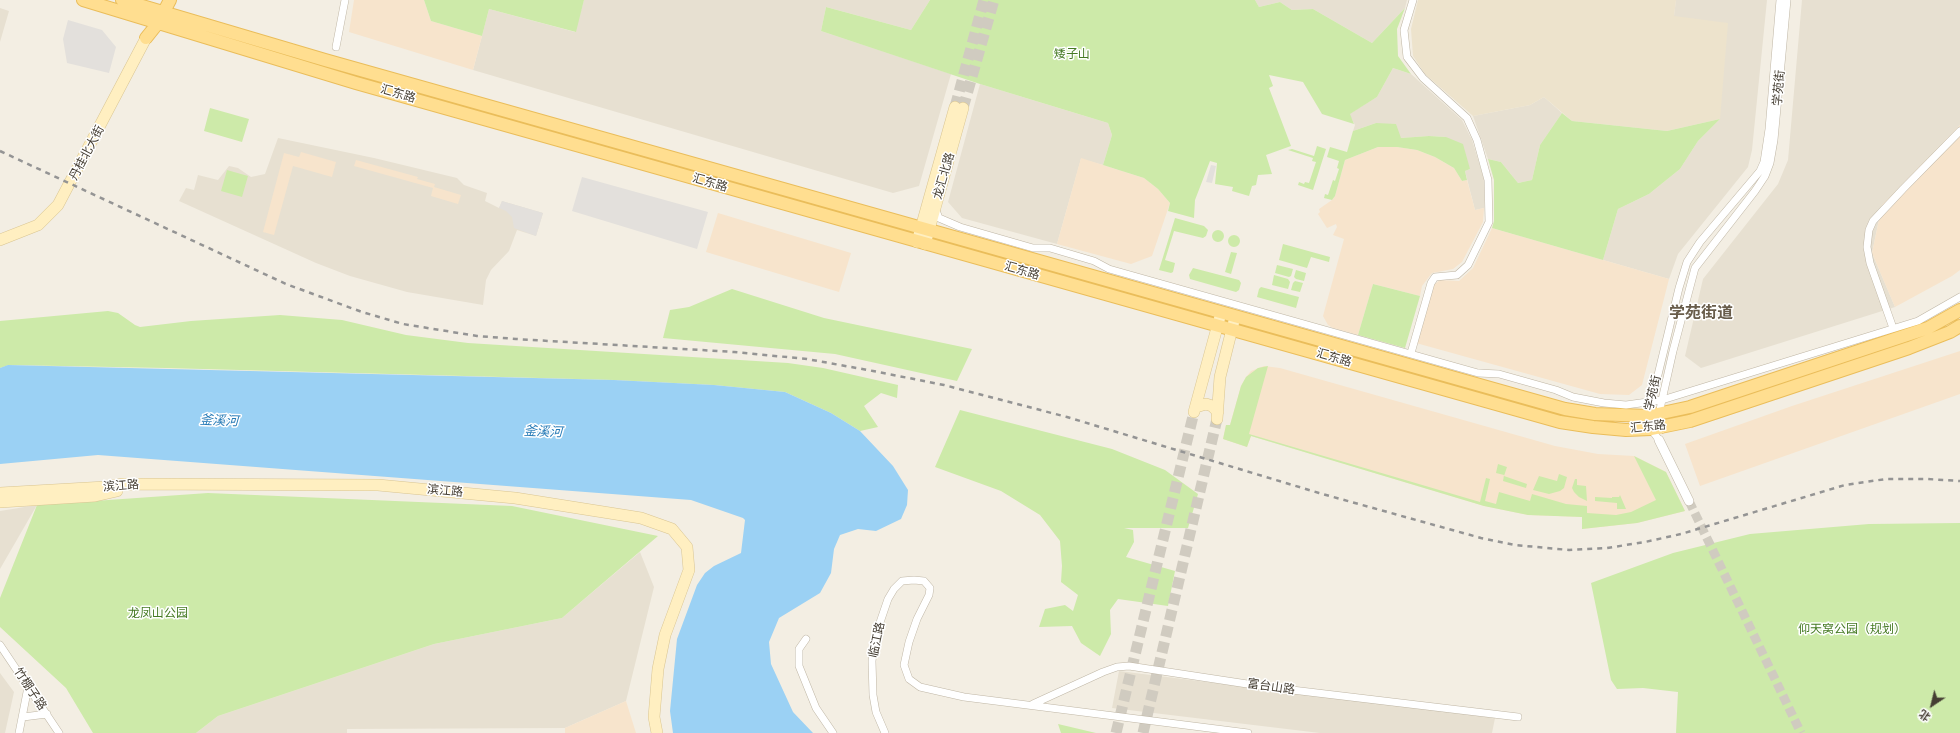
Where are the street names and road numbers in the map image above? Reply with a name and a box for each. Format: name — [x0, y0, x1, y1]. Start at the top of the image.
street label: 学苑街 — [1770, 69, 1788, 107]
street label: 汇东路 — [379, 82, 417, 106]
street label: 丹桂北大街 — [67, 123, 107, 183]
street label: 龙汇北路 — [930, 151, 958, 201]
street label: 汇东路 — [691, 171, 729, 195]
street label: 汇东路 — [1003, 259, 1041, 283]
street label: 汇东路 — [1315, 346, 1353, 370]
street label: 学苑街 — [1642, 374, 1664, 412]
street label: 汇东路 — [1629, 418, 1667, 436]
street label: 滨江路 — [103, 478, 139, 494]
street label: 滨江路 — [426, 482, 464, 500]
street label: 临江路 — [866, 621, 888, 659]
street label: 竹棚子路 — [11, 665, 49, 713]
street label: 富台山路 — [1246, 677, 1296, 697]

